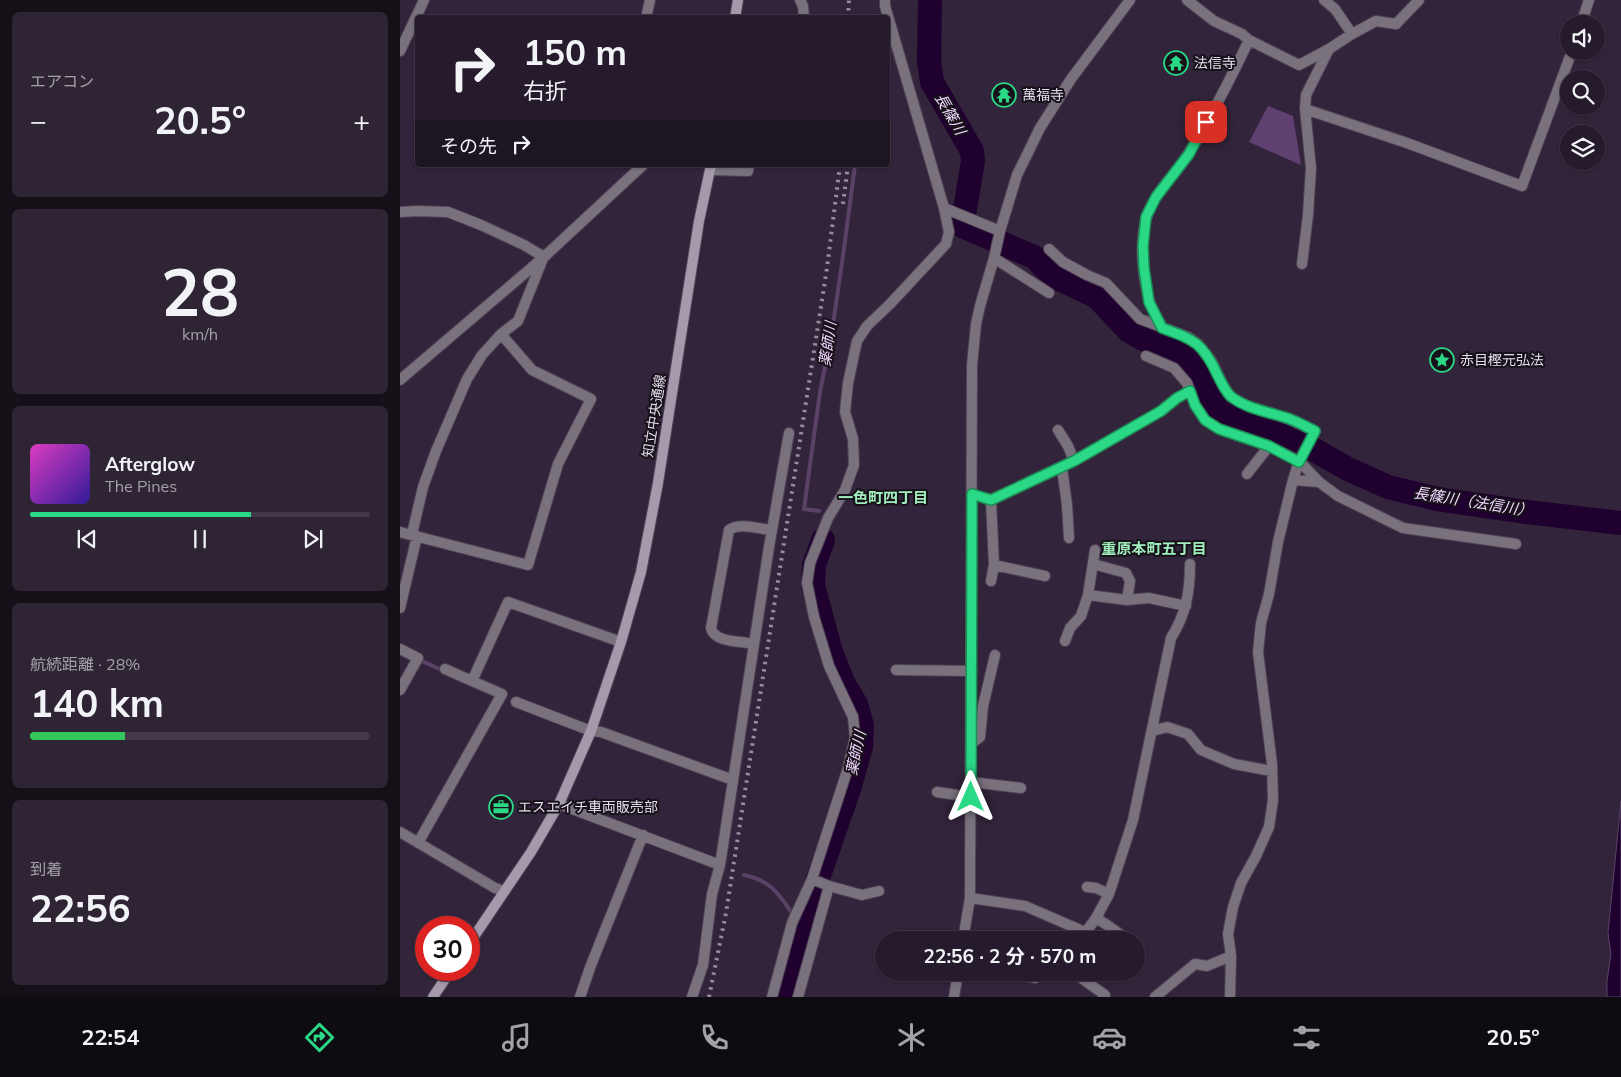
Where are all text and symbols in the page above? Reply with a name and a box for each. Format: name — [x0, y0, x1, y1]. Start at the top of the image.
map controls — [1560, 15, 1605, 170]
button: sound — [1560, 15, 1605, 60]
text: 150 m — [523, 30, 627, 74]
icon: right — [440, 35, 505, 100]
temple icon: 法信寺 — [1163, 50, 1189, 76]
place label: 法信寺 — [1194, 54, 1236, 72]
button: search — [1560, 70, 1605, 115]
text: エアコン — [30, 71, 94, 91]
text: 右折 — [523, 77, 567, 105]
temple icon: 萬福寺 — [991, 82, 1017, 108]
place label: 萬福寺 — [1022, 86, 1064, 104]
water label: 長篠川 — [931, 90, 971, 140]
text: 20.5° — [154, 96, 246, 144]
pin — [1185, 101, 1227, 143]
text: − — [30, 103, 47, 138]
text: + — [353, 103, 370, 138]
icon: arrive — [1192, 108, 1220, 136]
button: layers — [1560, 125, 1605, 170]
icon: right — [507, 130, 535, 158]
text: その先 — [440, 134, 497, 158]
text: 28 — [161, 251, 239, 332]
water label: 薬師川 — [815, 318, 840, 368]
text: km/h — [182, 324, 218, 344]
place icon: 赤目樫元弘法 — [1429, 347, 1455, 373]
place label: 赤目樫元弘法 — [1460, 351, 1544, 369]
street label: 知立中央通線 — [639, 373, 669, 459]
text: Afterglow — [105, 452, 195, 476]
text: The Pines — [105, 476, 177, 496]
water label: 長篠川（法信川） — [1412, 483, 1534, 520]
district label: 一色町四丁目 — [838, 488, 928, 507]
icon: previous — [73, 525, 101, 553]
icon: pause — [186, 525, 214, 553]
icon: next — [299, 525, 327, 553]
district label: 重原本町五丁目 — [1101, 539, 1207, 558]
text: 航続距離 · 28% — [30, 654, 140, 674]
text: 140 km — [30, 679, 164, 727]
water label: 薬師川 — [842, 727, 870, 777]
position arrow — [944, 770, 996, 822]
office icon: エスエイチ車両販売部 — [488, 794, 514, 820]
place label: エスエイチ車両販売部 — [518, 798, 658, 816]
text: 到着 — [30, 859, 62, 879]
text: 22:56 — [30, 884, 131, 932]
speed limit sign: 30 — [415, 916, 480, 981]
text: 22:56 · 2 分 · 570 m — [924, 944, 1096, 968]
icon: directions — [302, 1020, 337, 1055]
icon: music — [499, 1020, 534, 1055]
icon: phone — [697, 1020, 732, 1055]
icon: climate — [894, 1020, 929, 1055]
icon: car — [1092, 1020, 1127, 1055]
icon: filters — [1289, 1020, 1324, 1055]
text: 22:54 — [81, 1023, 139, 1051]
text: 20.5° — [1486, 1023, 1540, 1051]

